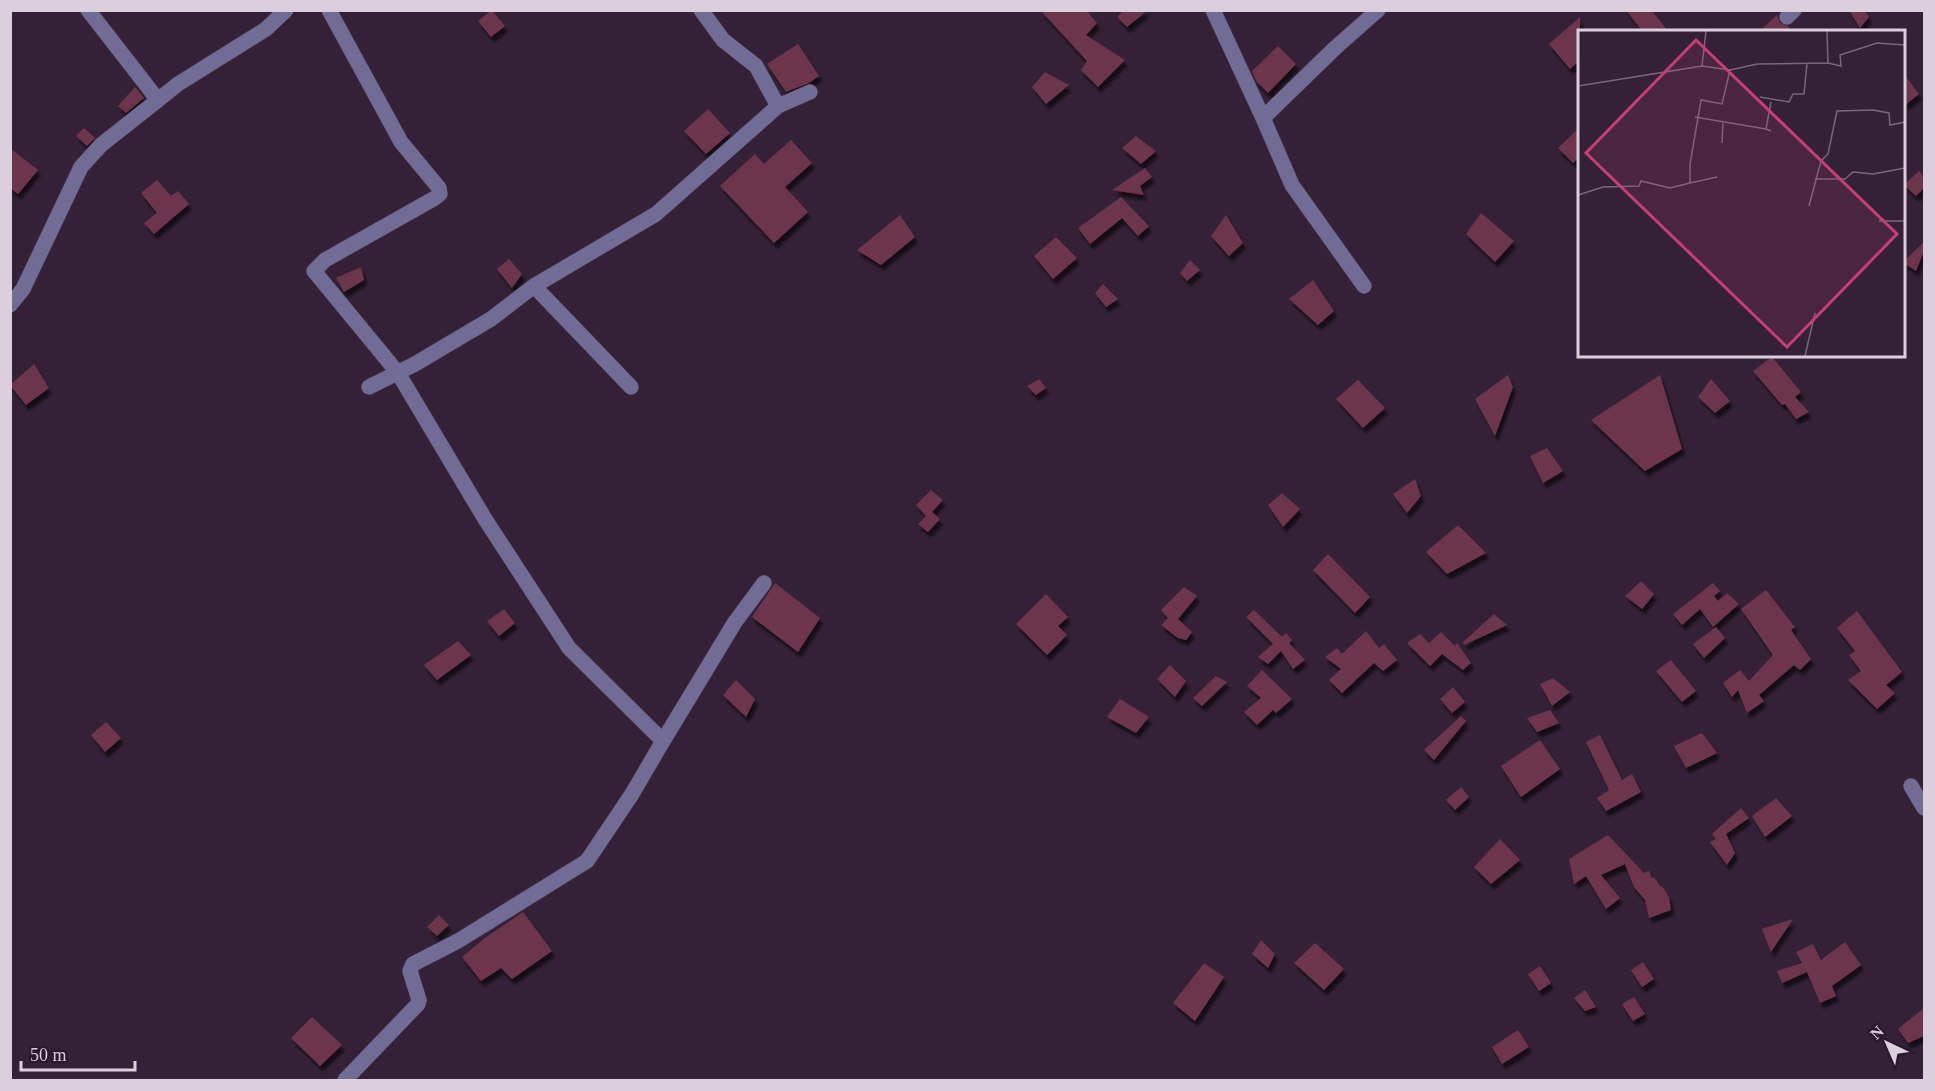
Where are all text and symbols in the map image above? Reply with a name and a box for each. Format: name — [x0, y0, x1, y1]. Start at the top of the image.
inset map — [1578, 30, 1905, 357]
north arrow — [1857, 1013, 1917, 1073]
text: N — [1867, 1022, 1887, 1043]
scale bar — [21, 1034, 135, 1072]
text: 50 m — [30, 1045, 67, 1065]

